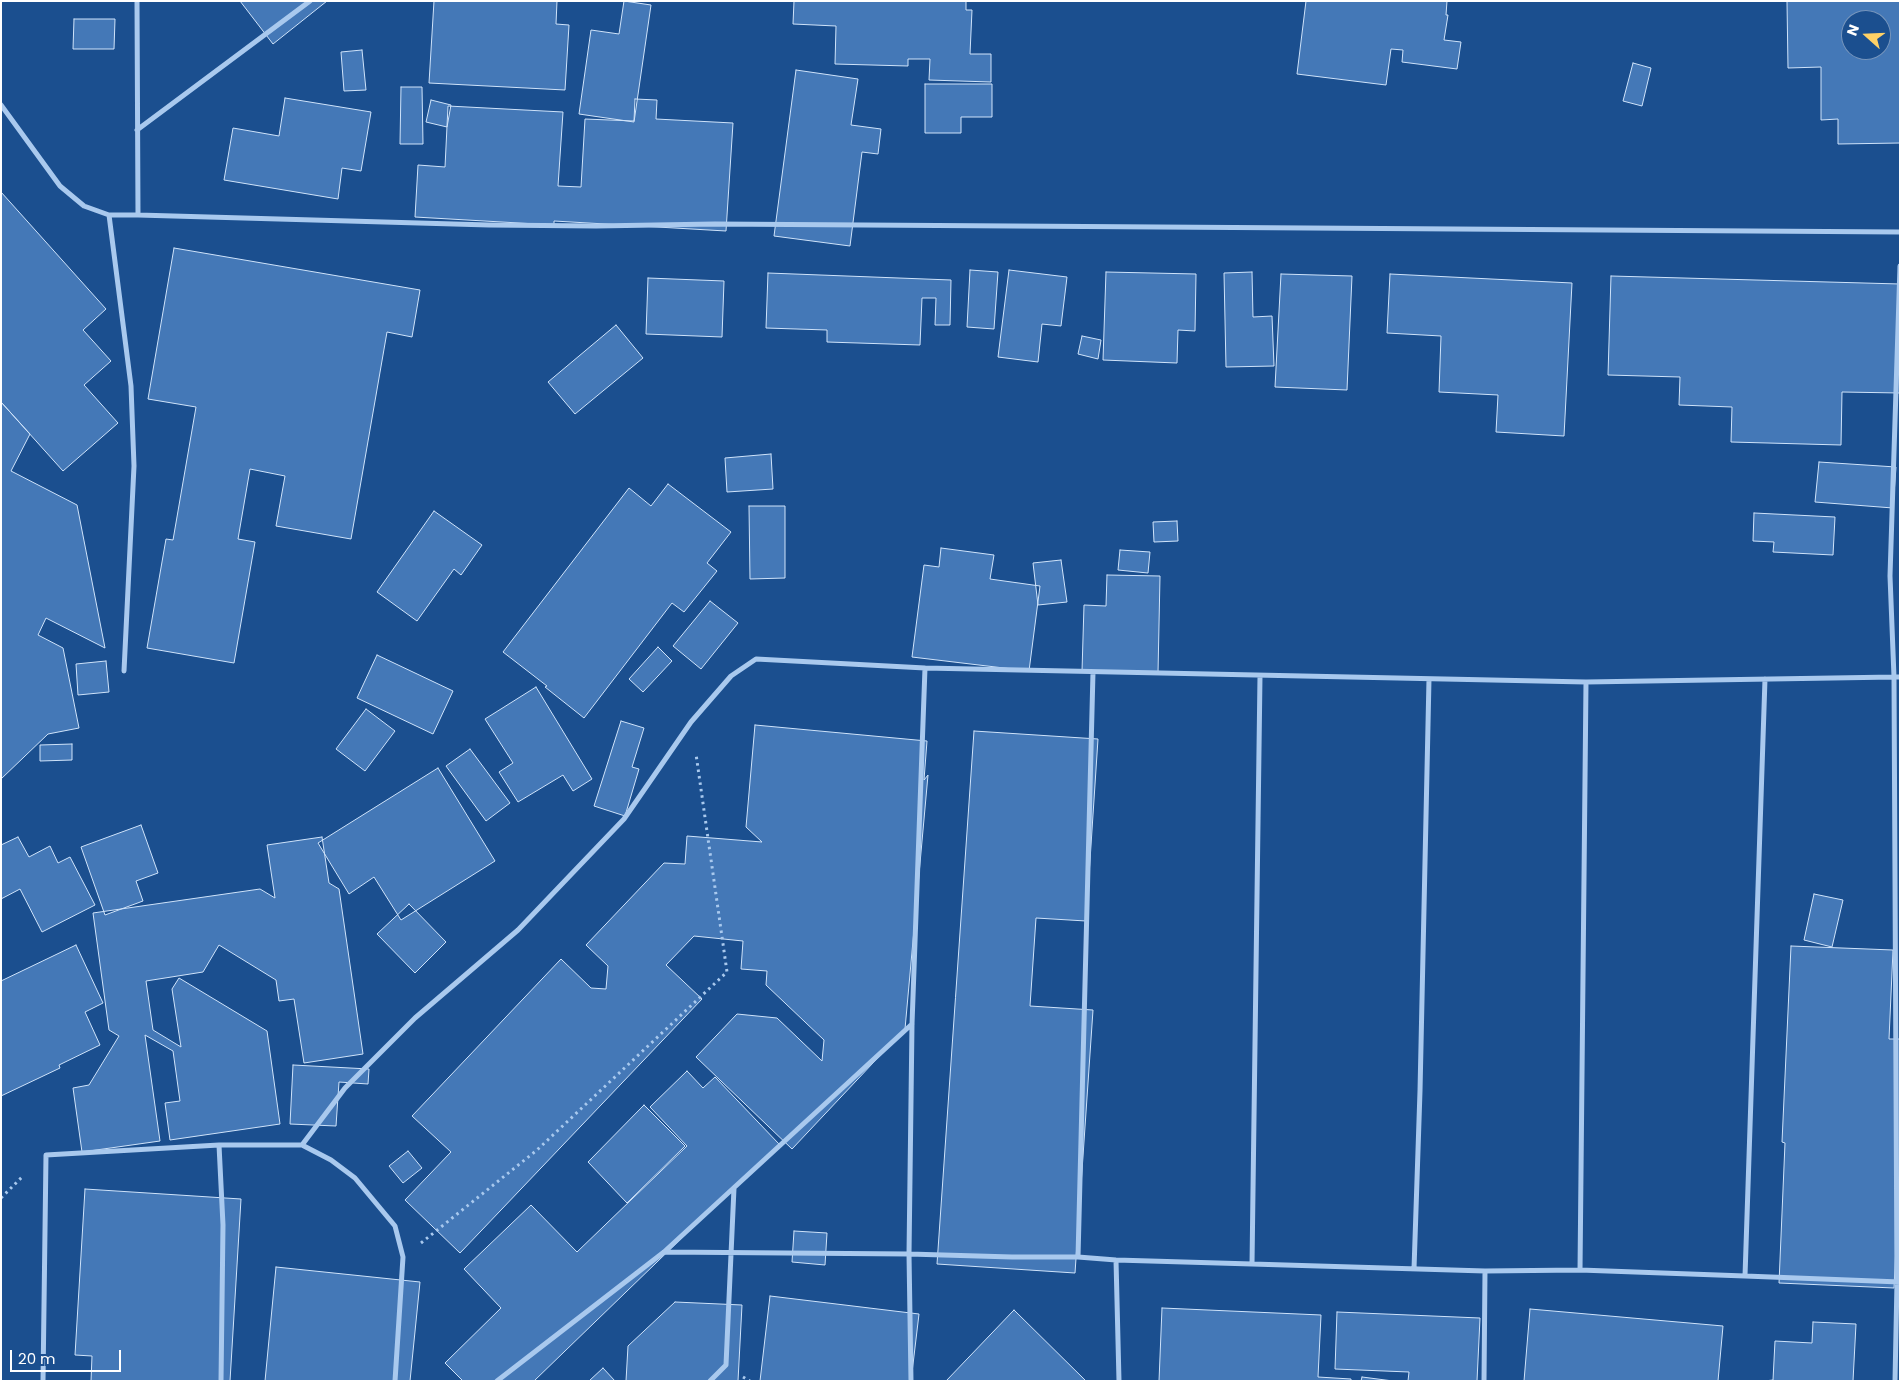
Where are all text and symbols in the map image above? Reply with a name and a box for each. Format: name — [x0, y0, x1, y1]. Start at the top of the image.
north arrow — [1841, 10, 1891, 60]
text: N — [1842, 22, 1864, 39]
scale bar — [12, 1340, 124, 1372]
text: 20 m — [18, 1348, 56, 1369]

